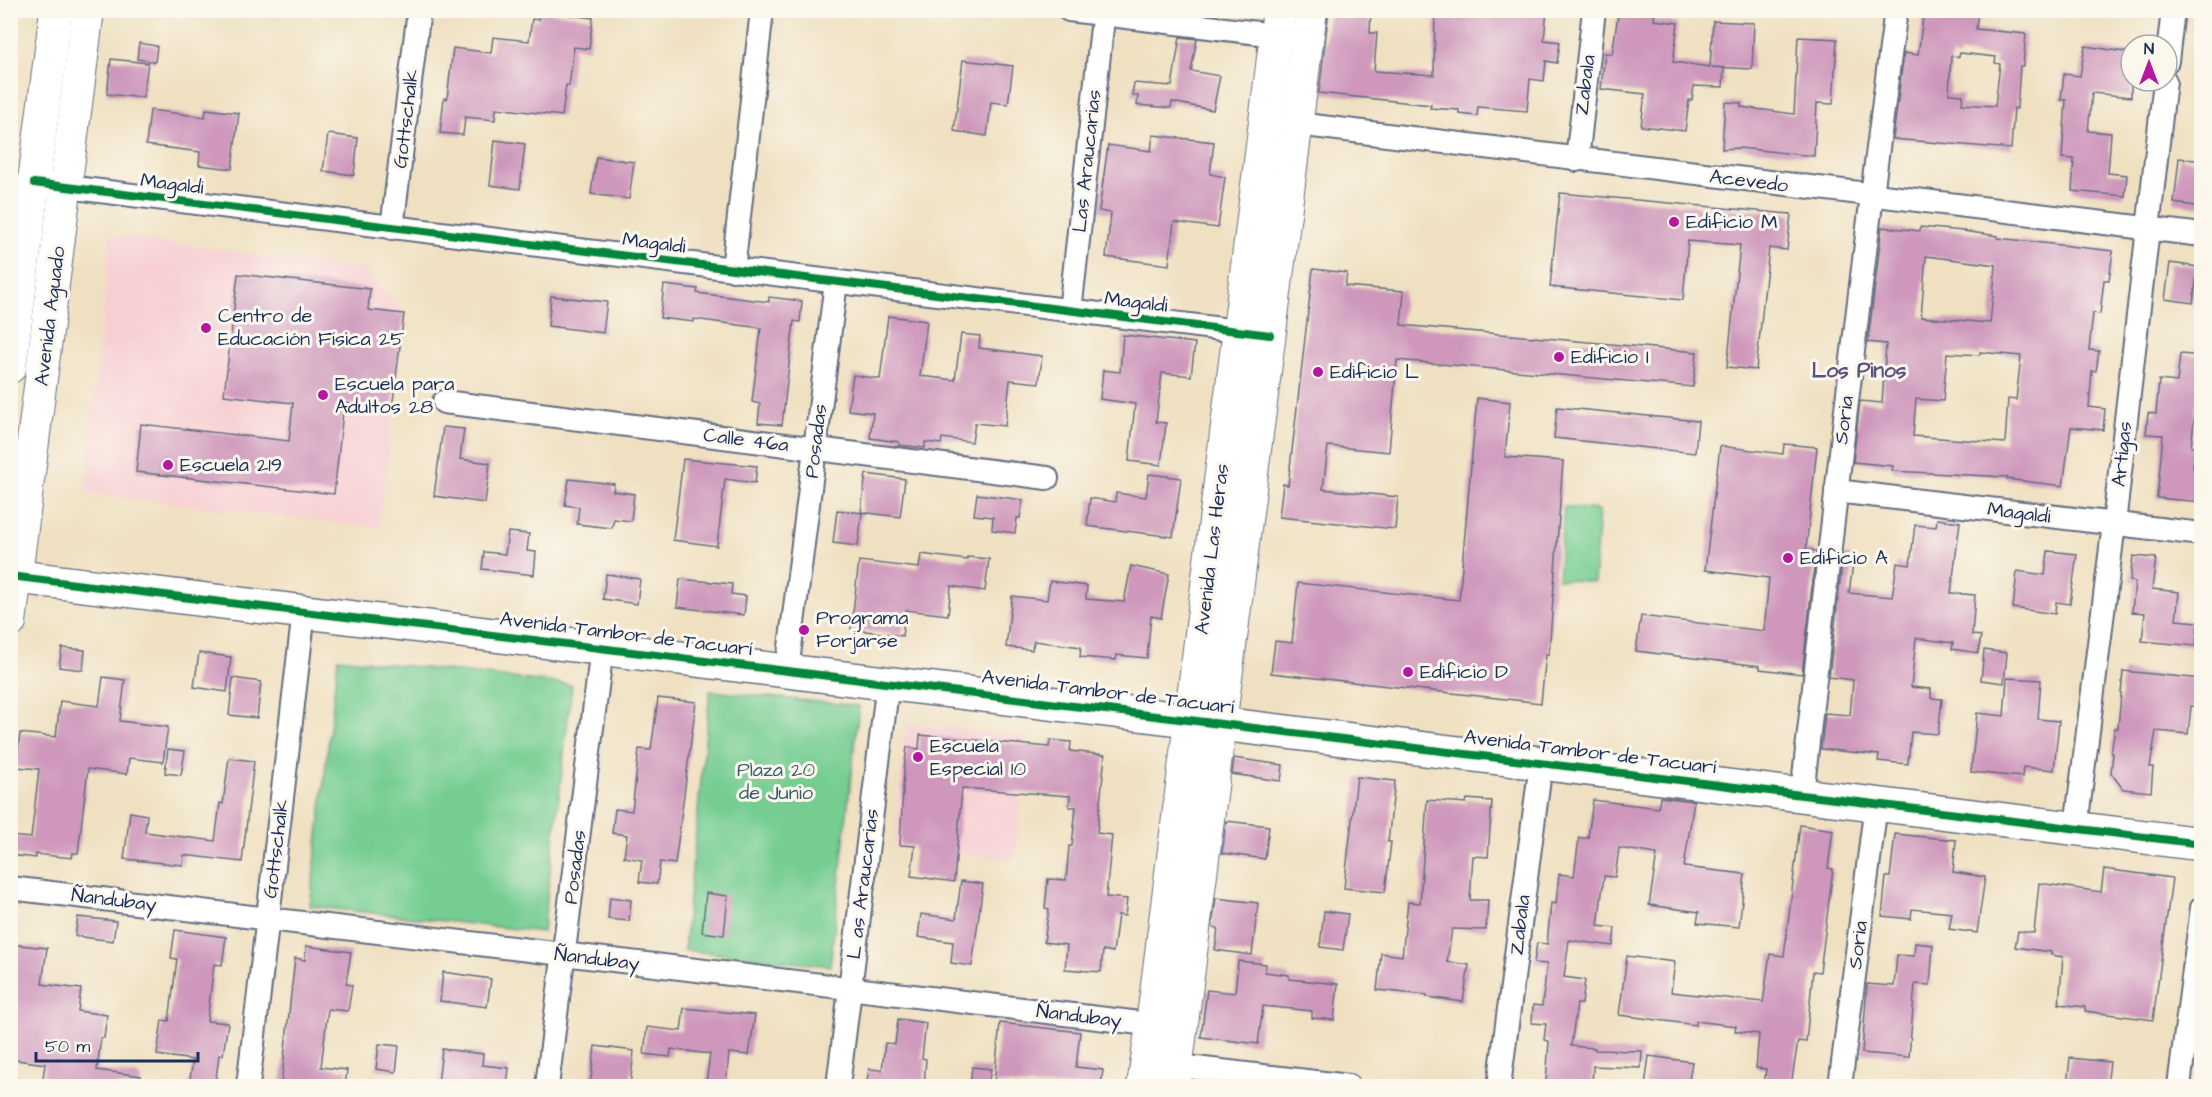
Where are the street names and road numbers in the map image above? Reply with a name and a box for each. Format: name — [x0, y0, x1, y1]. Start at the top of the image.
street label: Zabala — [1567, 53, 1603, 117]
street label: Gottschalk — [386, 68, 426, 170]
street label: Las Araucarias — [1066, 88, 1108, 234]
street label: Acevedo — [1708, 162, 1790, 200]
street label: Magaldi — [139, 166, 205, 203]
street label: Magaldi — [621, 225, 687, 262]
street label: Avenida Aguado — [28, 245, 73, 388]
street label: Magaldi — [1103, 284, 1169, 321]
street label: Soria — [1827, 394, 1861, 446]
street label: Posadas — [798, 402, 834, 480]
street label: Artigas — [2105, 420, 2140, 488]
street label: Calle 46a — [702, 421, 790, 459]
street label: Avenida Las Heras — [1188, 462, 1236, 636]
street label: Magaldi — [1986, 495, 2052, 532]
street label: Avenida Tambor de Tacuarí — [498, 605, 754, 663]
street label: Avenida Tambor de Tacuarí — [980, 663, 1236, 721]
street label: Avenida Tambor de Tacuarí — [1462, 723, 1718, 781]
street label: Gottschalk — [256, 798, 296, 900]
street label: L as Araucarias — [840, 807, 886, 961]
street label: Posadas — [557, 828, 593, 906]
street label: Ñandubay — [70, 881, 158, 920]
street label: Zabala — [1502, 893, 1538, 957]
street label: Soria — [1841, 919, 1875, 971]
street label: Ñandubay — [553, 940, 641, 979]
street label: Ñandubay — [1035, 997, 1123, 1036]

